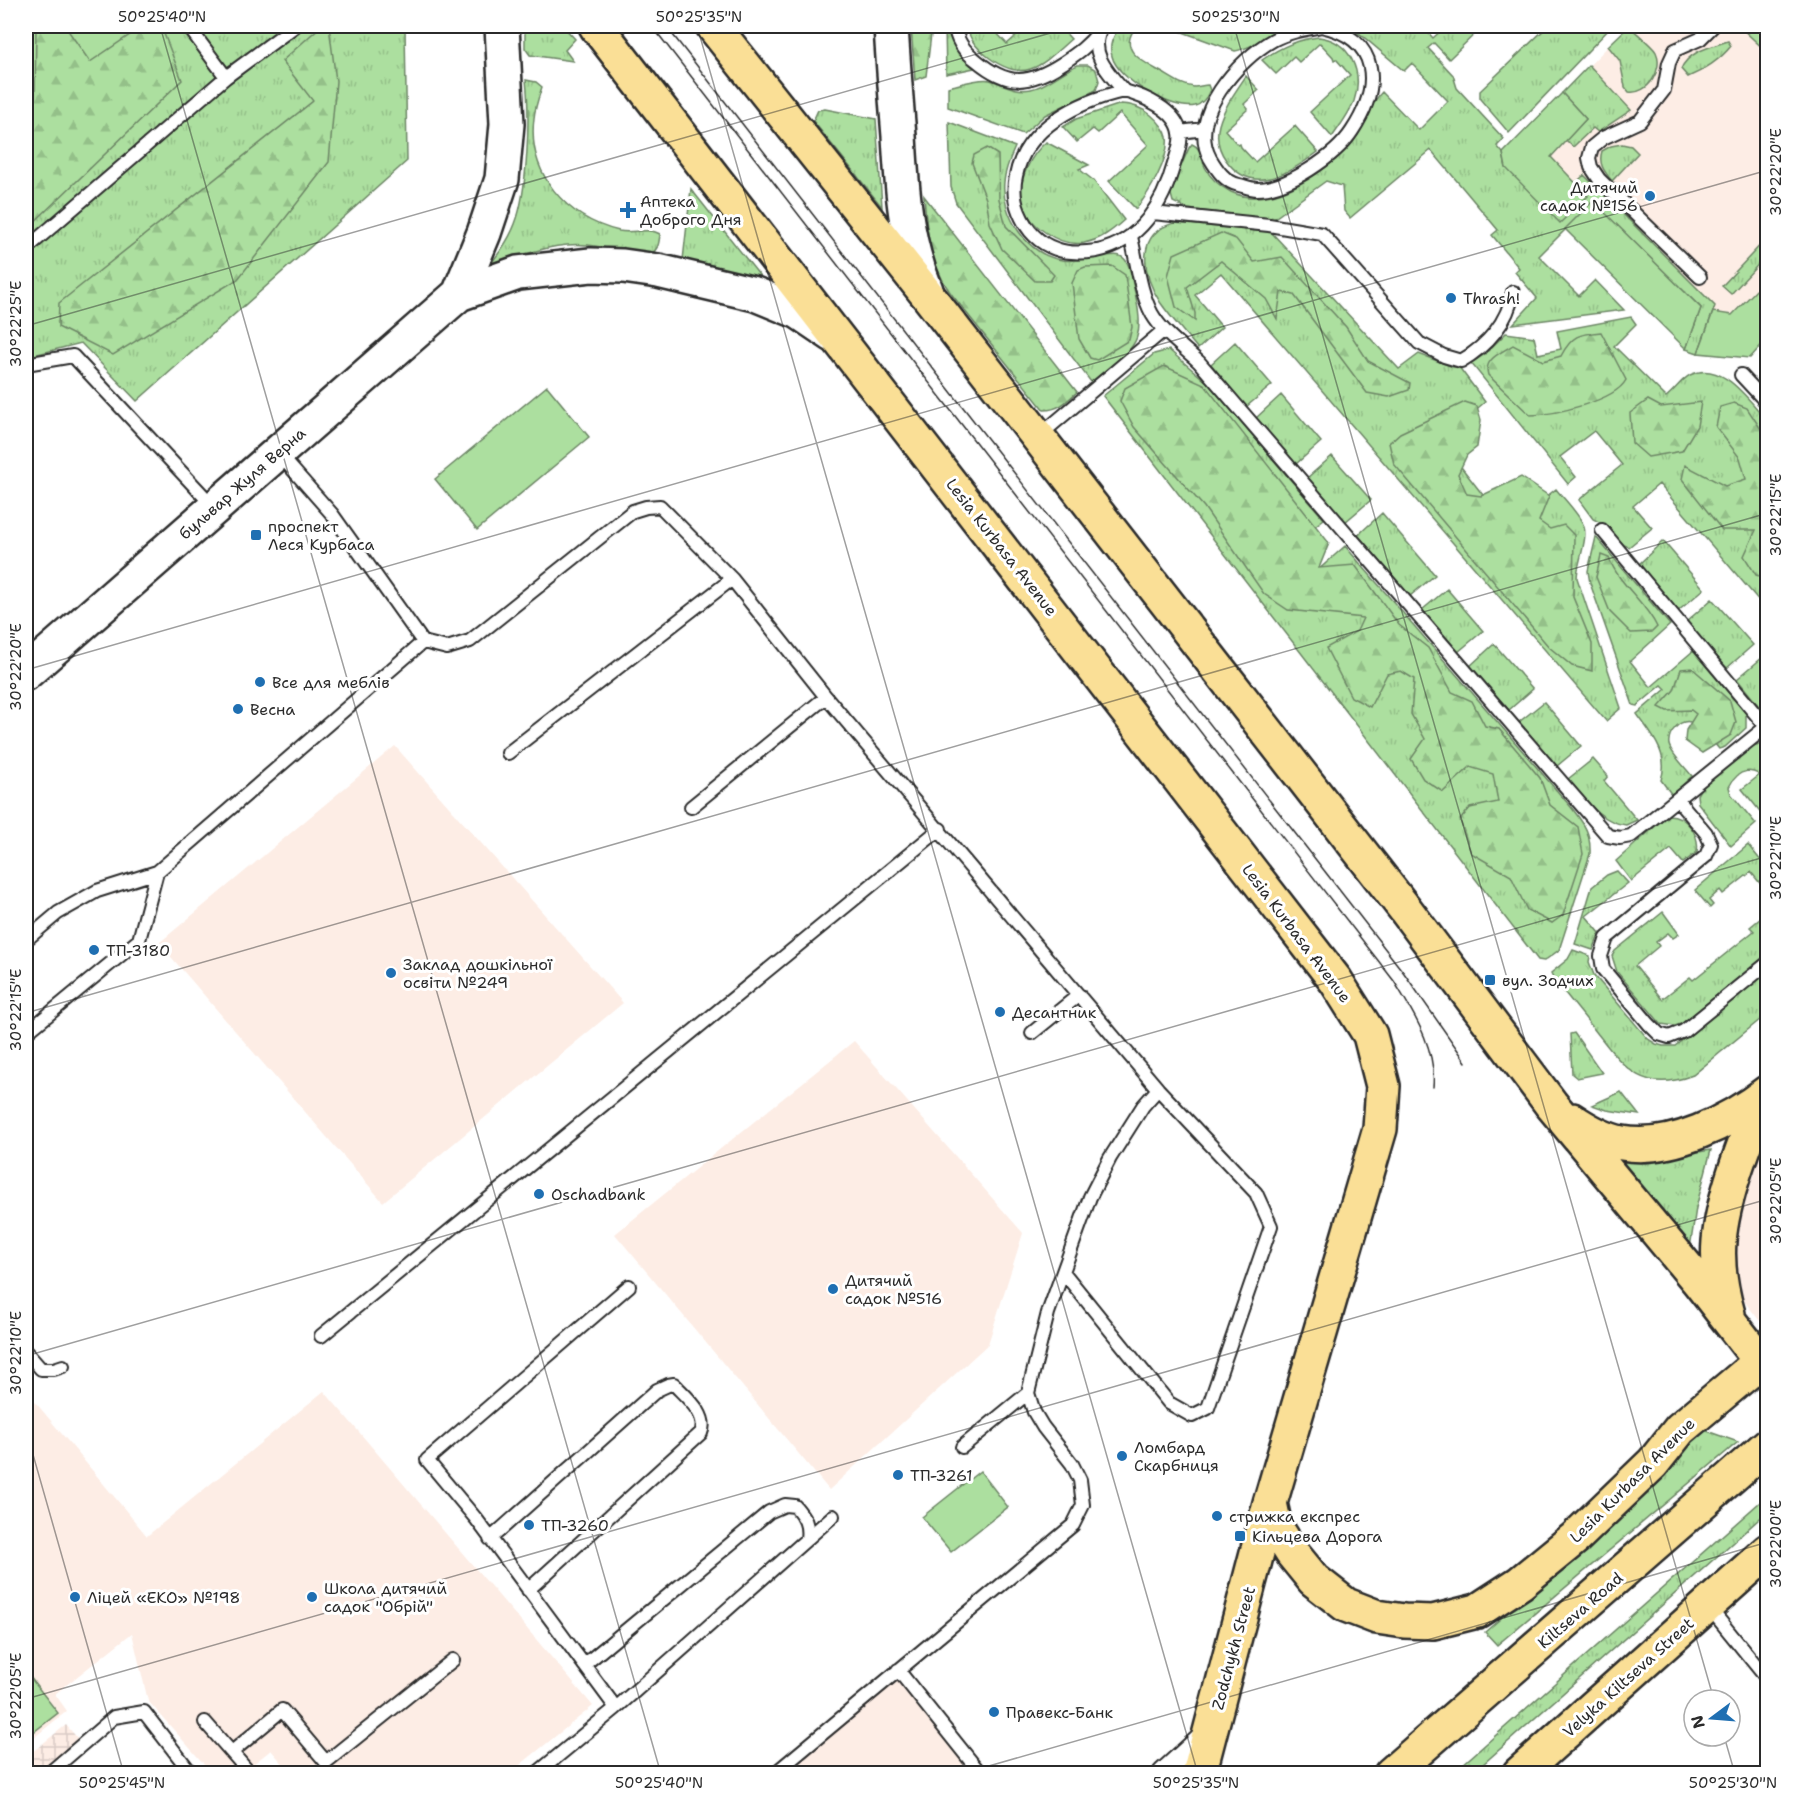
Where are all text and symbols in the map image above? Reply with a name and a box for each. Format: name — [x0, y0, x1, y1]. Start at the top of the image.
text: 50°25'40"N — [118, 7, 206, 27]
text: 50°25'35"N — [656, 7, 742, 27]
text: 50°25'30"N — [1192, 7, 1280, 27]
text: 30°22'20"E — [1766, 128, 1786, 216]
place label: Дитячий садок №156 — [1540, 177, 1638, 216]
marker: Дитячий садок №156 — [1643, 189, 1657, 203]
place label: Аптека Доброго Дня — [640, 191, 742, 230]
marker: Аптека Доброго Дня — [621, 203, 635, 217]
text: 30°22'25"E — [6, 281, 26, 367]
place label: Thrash! — [1463, 288, 1520, 309]
marker: Thrash! — [1444, 291, 1458, 305]
street label: бульвар Жуля Верна — [175, 423, 310, 544]
street label: Lesia Kurbasa Avenue — [941, 474, 1062, 620]
text: 30°22'15"E — [1766, 474, 1786, 556]
place label: проспект Леся Курбаса — [268, 516, 375, 555]
marker: проспект Леся Курбаса — [249, 528, 263, 542]
text: 30°22'20"E — [6, 623, 26, 711]
place label: Все для меблів — [272, 672, 390, 693]
marker: Все для меблів — [253, 675, 267, 689]
place label: Весна — [250, 699, 295, 720]
marker: Весна — [231, 702, 245, 716]
text: 30°22'10"E — [1766, 816, 1786, 900]
street label: Lesia Kurbasa Avenue — [1237, 860, 1356, 1007]
place label: ТП-3180 — [106, 940, 170, 961]
marker: ТП-3180 — [87, 943, 101, 957]
place label: Заклад дошкільної освіти №249 — [403, 954, 553, 993]
marker: Заклад дошкільної освіти №249 — [384, 966, 398, 980]
text: 30°22'15"E — [6, 969, 26, 1051]
place label: вул. Зодчих — [1502, 970, 1594, 991]
marker: вул. Зодчих — [1483, 973, 1497, 987]
place label: Десантник — [1012, 1002, 1097, 1023]
marker: Десантник — [993, 1005, 1007, 1019]
text: 30°22'05"E — [1766, 1158, 1786, 1244]
place label: Oschadbank — [551, 1184, 646, 1205]
marker: Oschadbank — [532, 1187, 546, 1201]
place label: Дитячий садок №516 — [845, 1270, 942, 1309]
marker: Дитячий садок №516 — [826, 1282, 840, 1296]
text: 30°22'10"E — [6, 1311, 26, 1395]
street label: Lesia Kurbasa Avenue — [1565, 1413, 1700, 1548]
place label: Ломбард Скарбниця — [1134, 1437, 1219, 1476]
marker: Ломбард Скарбниця — [1115, 1449, 1129, 1463]
place label: ТП-3261 — [910, 1465, 973, 1486]
marker: ТП-3261 — [891, 1468, 905, 1482]
text: 30°22'00"E — [1766, 1500, 1786, 1588]
place label: стрижка експрес — [1229, 1506, 1360, 1527]
marker: стрижка експрес — [1210, 1509, 1224, 1523]
place label: ТП-3260 — [541, 1515, 609, 1536]
marker: ТП-3260 — [522, 1518, 536, 1532]
place label: Кільцева Дорога — [1252, 1526, 1382, 1547]
marker: Кільцева Дорога — [1233, 1529, 1247, 1543]
street label: Kiltseva Road — [1533, 1568, 1627, 1653]
place label: Школа дитячий садок "Обрій" — [324, 1578, 447, 1617]
street label: Zodchykh Street — [1207, 1584, 1260, 1712]
place label: Ліцей «ЕКО» №198 — [87, 1587, 241, 1608]
marker: Ліцей «ЕКО» №198 — [68, 1590, 82, 1604]
marker: Школа дитячий садок "Обрій" — [305, 1590, 319, 1604]
street label: Velyka Kiltseva Street — [1558, 1613, 1698, 1742]
text: 30°22'05"E — [6, 1653, 26, 1739]
north arrow — [1682, 1688, 1742, 1748]
place label: Правекс-Банк — [1006, 1702, 1113, 1723]
marker: Правекс-Банк — [987, 1705, 1001, 1719]
text: N — [1686, 1713, 1710, 1731]
text: 50°25'45"N — [79, 1773, 165, 1793]
text: 50°25'40"N — [615, 1773, 703, 1793]
text: 50°25'35"N — [1153, 1773, 1239, 1793]
text: 50°25'30"N — [1689, 1773, 1777, 1793]

